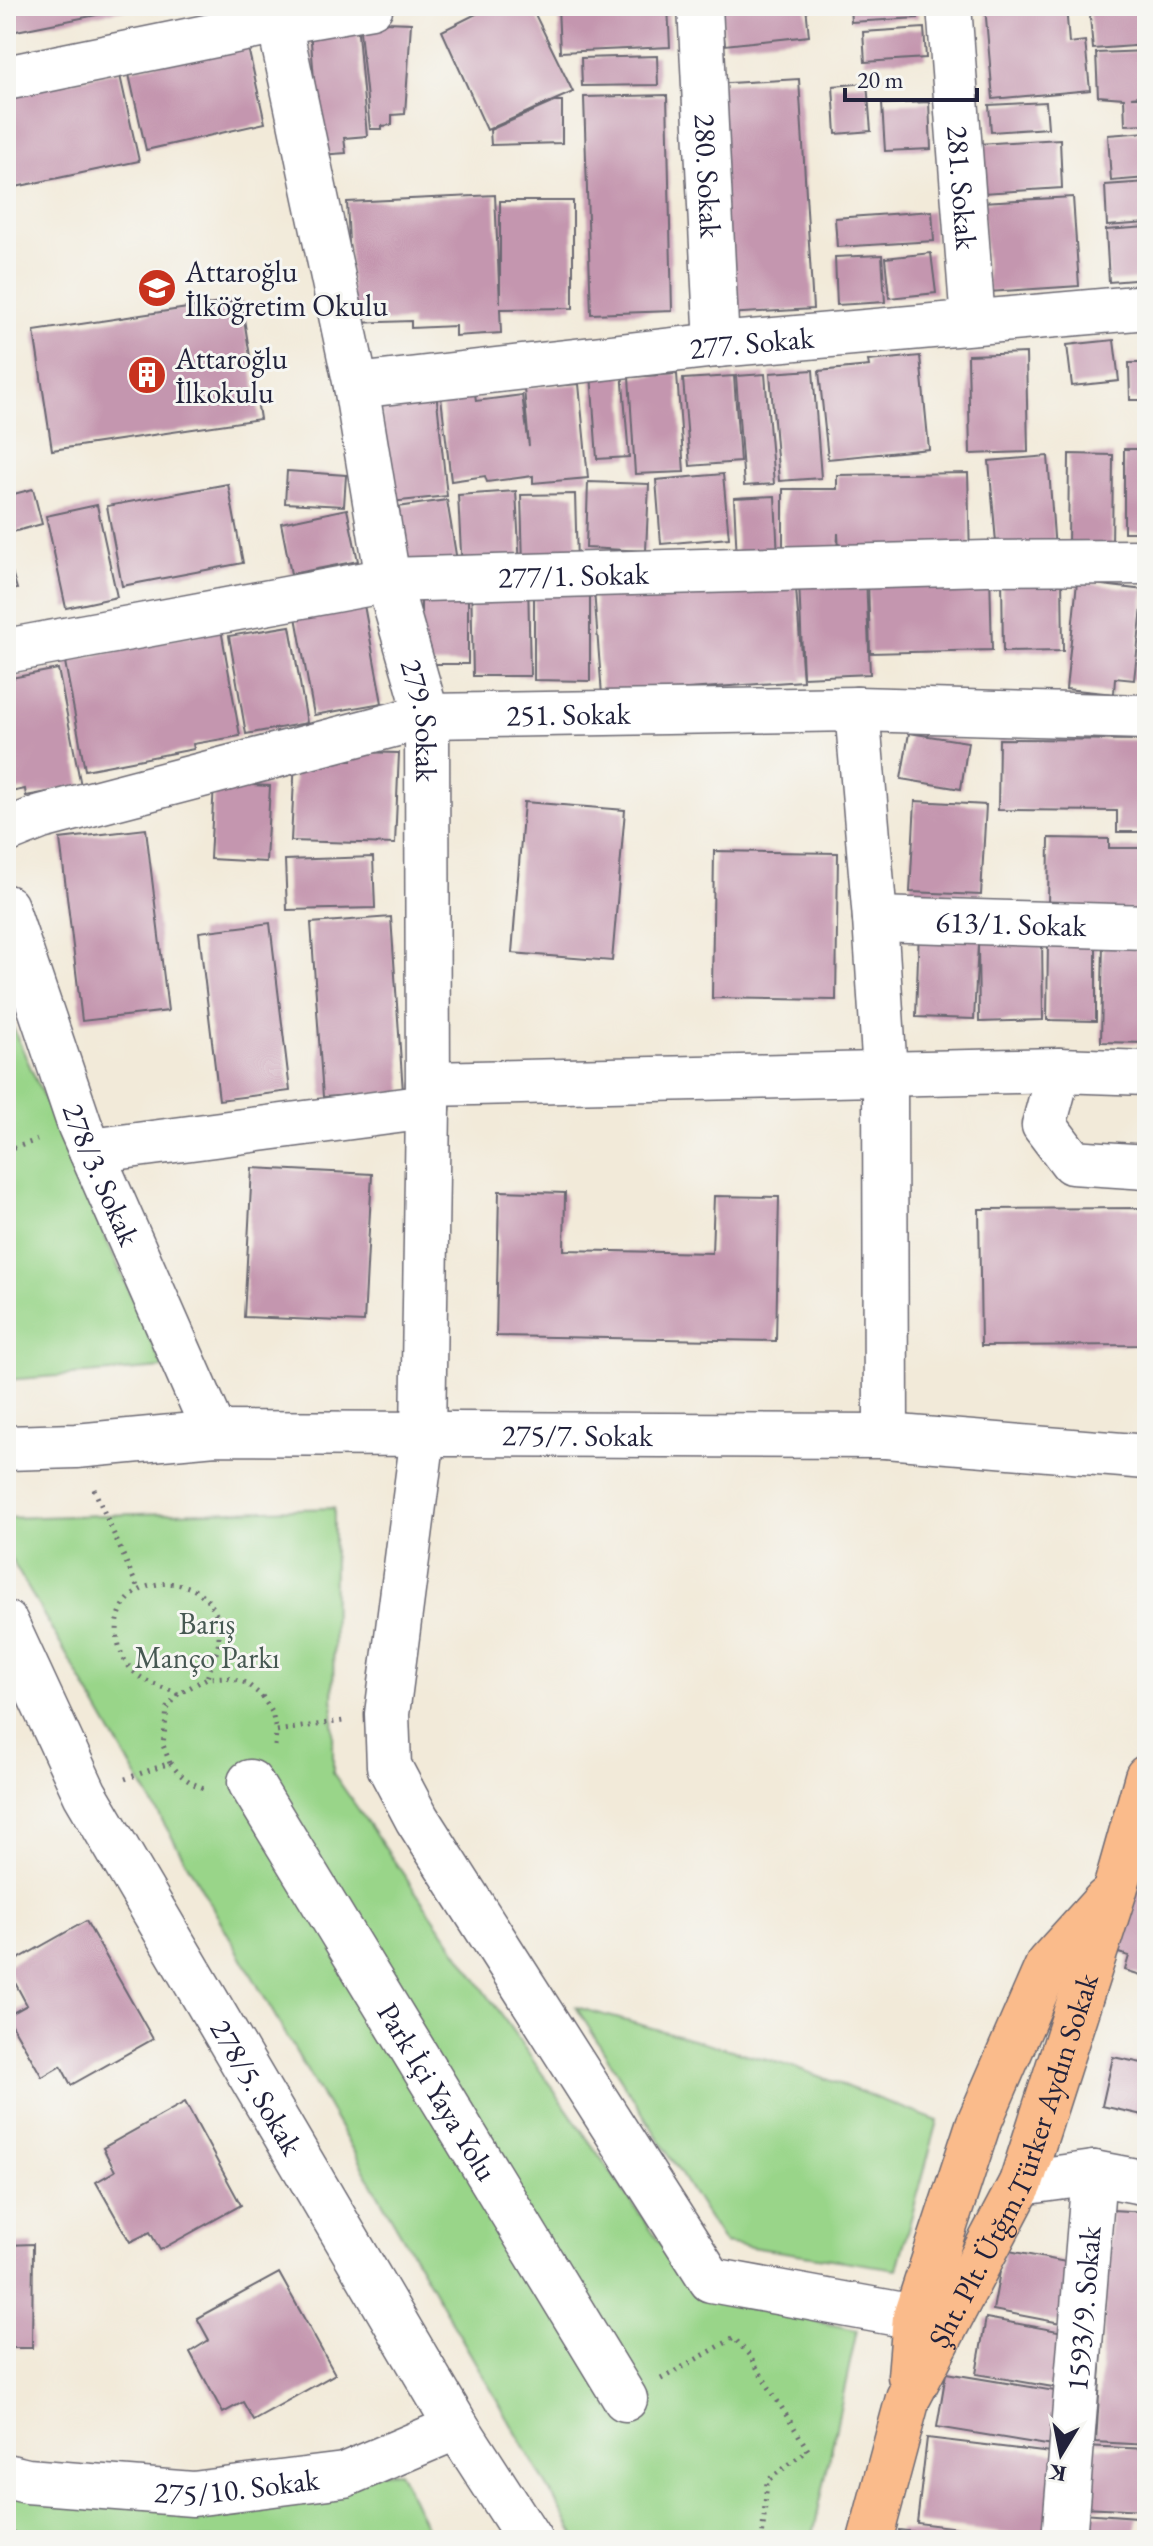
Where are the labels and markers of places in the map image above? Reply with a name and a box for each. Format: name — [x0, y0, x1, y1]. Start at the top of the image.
place label: Attaroğlu İlköğretim Okulu — [184, 252, 388, 325]
school or university icon: Attaroğlu İlköğretim Okulu — [136, 267, 178, 309]
place label: Attaroğlu İlkokulu — [174, 339, 288, 412]
building icon: Attaroğlu İlkokulu — [126, 354, 168, 396]

